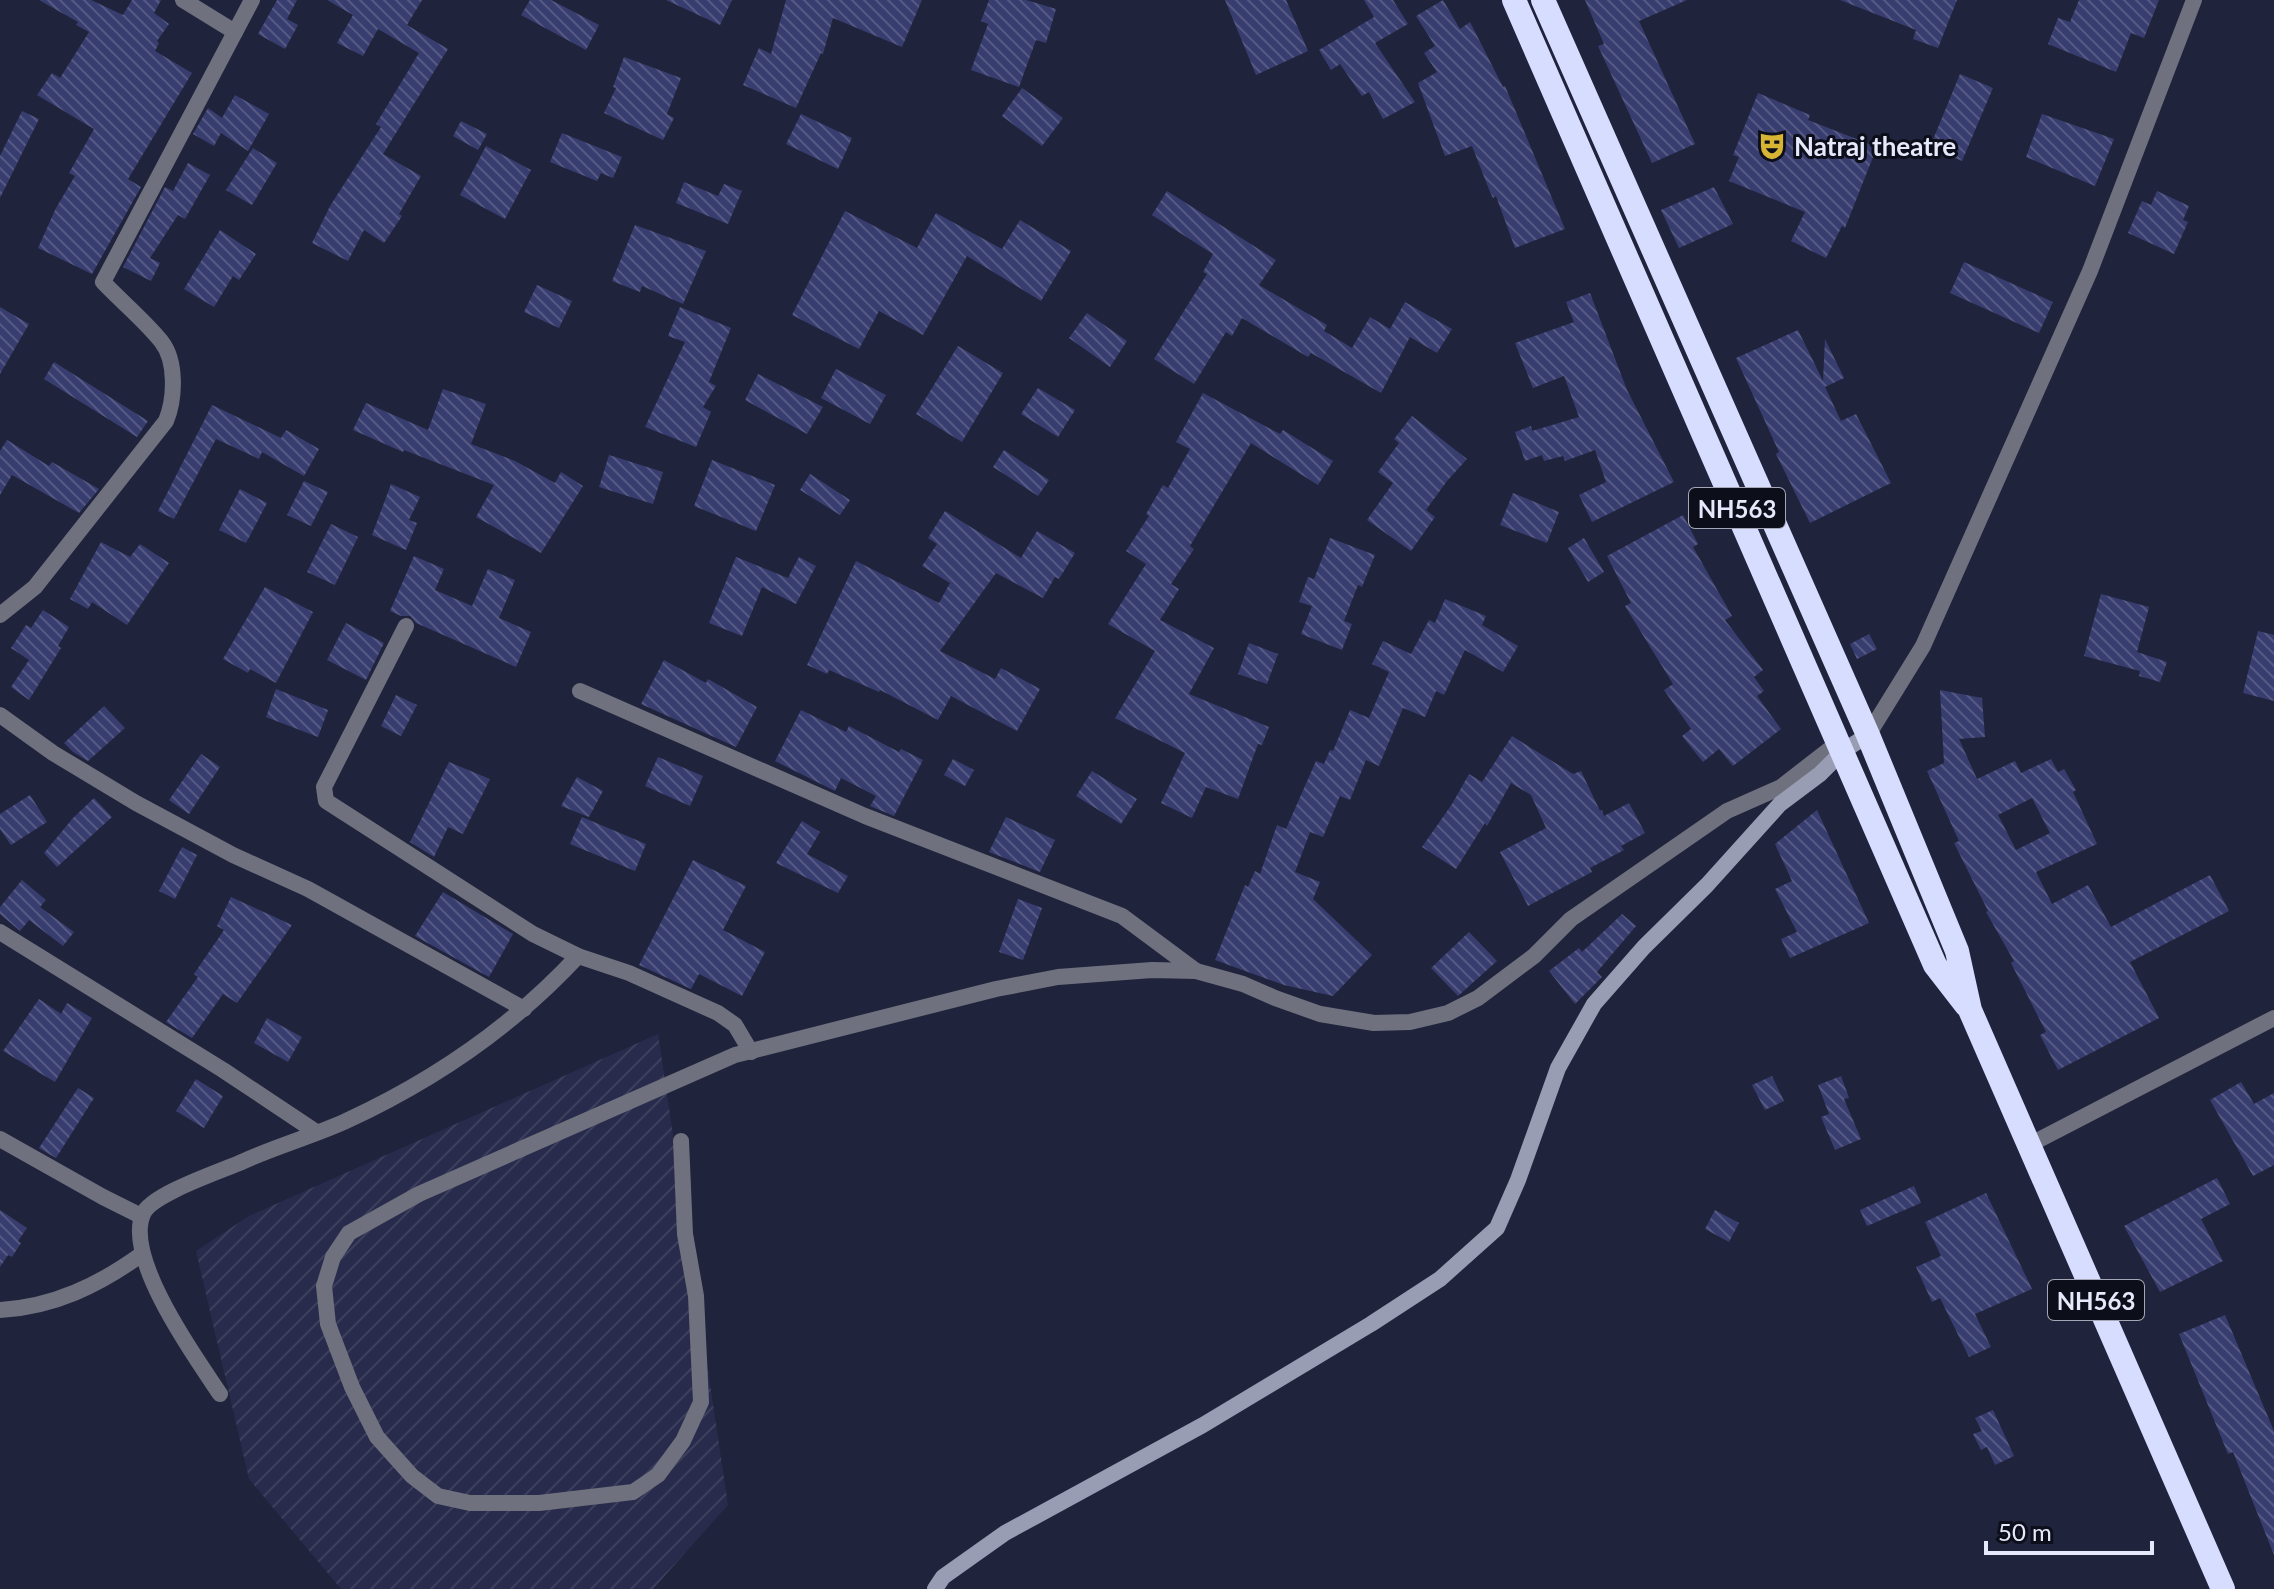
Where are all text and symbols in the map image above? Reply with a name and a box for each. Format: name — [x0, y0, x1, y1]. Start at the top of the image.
place label: Natraj theatre — [1794, 130, 1956, 162]
theatre icon: Natraj theatre — [1757, 131, 1787, 161]
road number: NH563 — [1689, 488, 1785, 528]
road number: NH563 — [2048, 1280, 2144, 1320]
scale bar — [1986, 1505, 2152, 1555]
text: 50 m — [1998, 1517, 2052, 1546]

